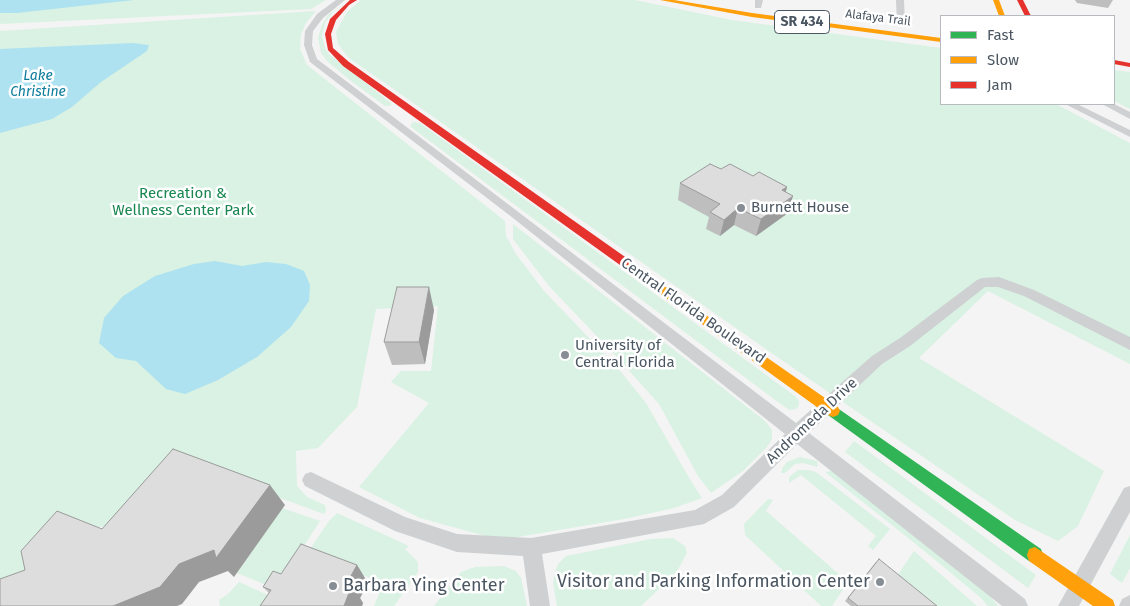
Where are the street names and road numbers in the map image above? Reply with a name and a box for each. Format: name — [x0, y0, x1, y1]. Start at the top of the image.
street label: Alafaya Trail — [844, 7, 912, 29]
road number: SR 434 — [774, 11, 830, 34]
street label: Central Florida Boulevard — [617, 254, 769, 368]
street label: Andromeda Drive — [763, 374, 861, 468]

